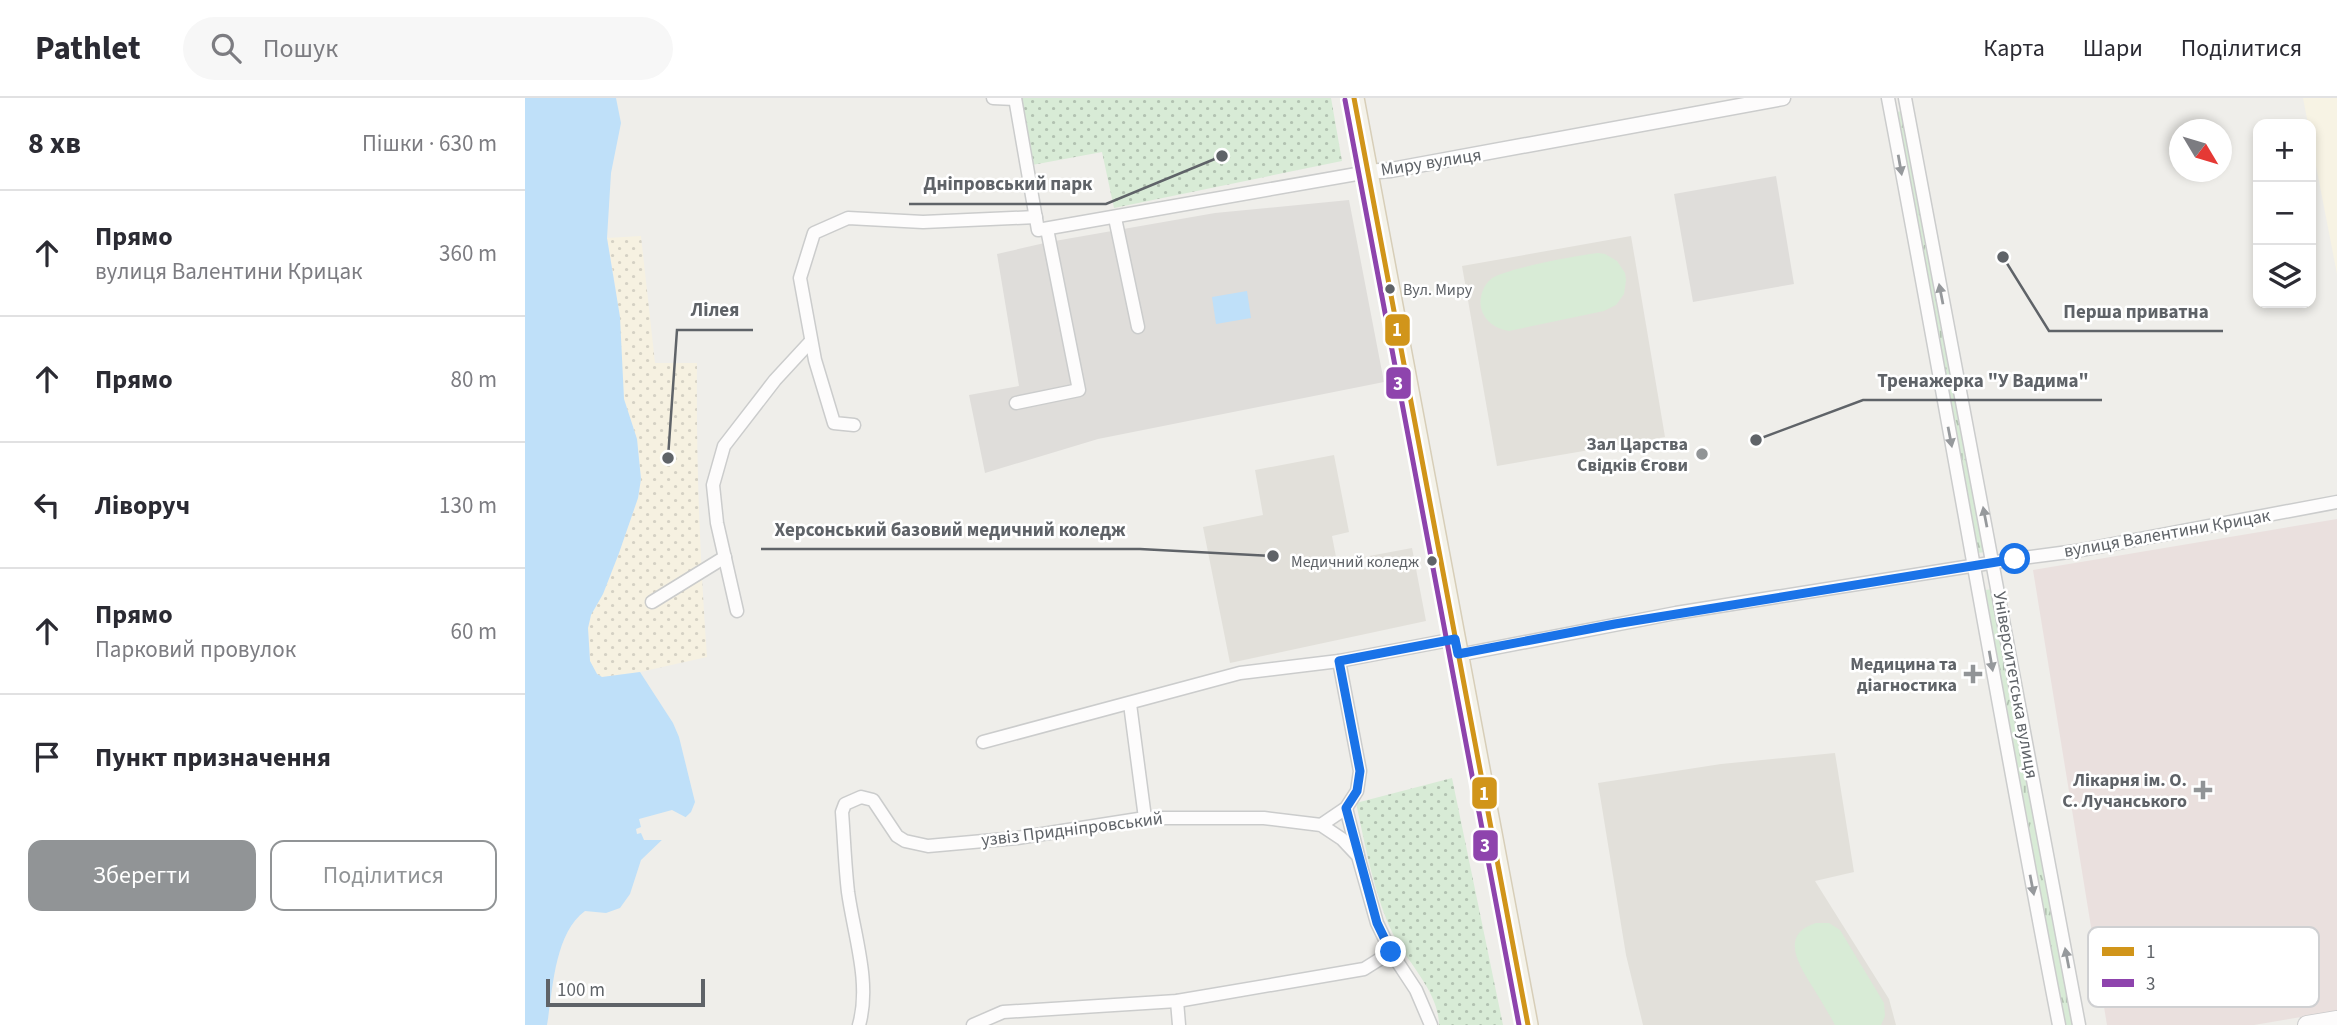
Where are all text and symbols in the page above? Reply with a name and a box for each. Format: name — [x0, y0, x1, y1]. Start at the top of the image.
search box — [183, 17, 673, 80]
text: Pathlet — [35, 25, 141, 72]
icon: search — [207, 29, 245, 67]
text: Пошук — [263, 30, 338, 67]
text: Карта — [1983, 31, 2045, 66]
text: Шари — [2083, 31, 2143, 66]
text: Поділитися — [2181, 31, 2302, 66]
north arrow — [2169, 119, 2232, 182]
map controls — [2253, 119, 2316, 308]
button: + — [2253, 119, 2316, 182]
text: 8 хв — [28, 122, 81, 165]
text: Пішки · 630 m — [362, 127, 497, 160]
street label: Миру вулиця — [1379, 142, 1483, 183]
one-way arrow — [1895, 154, 1906, 176]
callout: Дніпровський парк — [909, 164, 1106, 204]
text: Дніпровський парк — [924, 171, 1093, 198]
button: − — [2253, 182, 2316, 245]
text: Прямо — [95, 218, 173, 255]
icon: ahead — [28, 234, 66, 272]
text: 360 m — [439, 237, 497, 270]
button: layers — [2253, 245, 2316, 308]
text: вулиця Валентини Крицак — [95, 255, 362, 288]
place label: Вул. Миру — [1403, 279, 1473, 301]
marker: Вул. Миру — [1383, 282, 1397, 296]
one-way arrow — [1935, 283, 1946, 305]
callout: Лілея — [677, 290, 753, 330]
callout: Перша приватна — [2049, 291, 2223, 331]
text: Лілея — [690, 297, 739, 324]
text: Перша приватна — [2063, 299, 2209, 326]
line badge: 1 — [1384, 313, 1411, 347]
text: 1 — [1392, 317, 1402, 344]
icon: ahead — [28, 360, 66, 398]
callout: Тренажерка "У Вадима" — [1863, 360, 2102, 400]
text: Прямо — [95, 361, 173, 398]
text: 80 m — [450, 363, 497, 396]
line badge: 3 — [1385, 366, 1412, 400]
text: Тренажерка "У Вадима" — [1877, 368, 2089, 395]
text: 3 — [1393, 371, 1403, 398]
one-way arrow — [1945, 426, 1956, 448]
place label: Зал Царства Свідків Єгови — [1577, 432, 1688, 478]
marker: Зал Царства Свідків Єгови — [1694, 446, 1710, 462]
icon: left — [28, 486, 66, 524]
text: Ліворуч — [95, 487, 190, 524]
text: 130 m — [439, 489, 497, 522]
street label: вулиця Валентини Крицак — [2062, 503, 2272, 564]
one-way arrow — [1979, 506, 1990, 528]
callout: Херсонський базовий медичний коледж — [761, 509, 1140, 549]
text: Херсонський базовий медичний коледж — [774, 517, 1126, 544]
route start — [1999, 543, 2030, 574]
place label: Медичний коледж — [1291, 551, 1419, 573]
marker: Медичний коледж — [1425, 554, 1439, 568]
street label: Університетська вулиця — [1987, 590, 2044, 780]
text: Прямо — [95, 596, 173, 633]
icon: ahead — [28, 612, 66, 650]
text: 60 m — [450, 615, 497, 648]
text: Парковий провулок — [95, 633, 296, 666]
one-way arrow — [1985, 650, 1996, 672]
place label: Медицина та діагностика — [1850, 652, 1957, 698]
marker: Медицина та діагностика — [1963, 664, 1983, 684]
icon: arrive — [28, 738, 66, 776]
text: Пункт призначення — [95, 739, 331, 776]
place label: Лікарня ім. О. С. Лучанського — [2062, 768, 2187, 814]
line badge: 1 — [1471, 776, 1498, 810]
marker: Лікарня ім. О. С. Лучанського — [2193, 780, 2213, 800]
text: 1 — [1479, 781, 1489, 808]
street label: узвіз Придніпровський — [980, 806, 1164, 853]
line badge: 3 — [1472, 829, 1499, 862]
text: 3 — [1480, 833, 1490, 860]
button: Зберегти — [28, 840, 256, 911]
button: Поділитися — [270, 840, 497, 911]
one-way arrow — [2026, 874, 2037, 896]
legend — [2088, 927, 2319, 1007]
route end — [1375, 936, 1406, 967]
text: 1 — [2146, 939, 2155, 966]
one-way arrow — [2061, 947, 2072, 969]
text: 3 — [2146, 971, 2155, 998]
scale bar — [546, 976, 705, 1008]
text: 100 m — [557, 977, 605, 1004]

